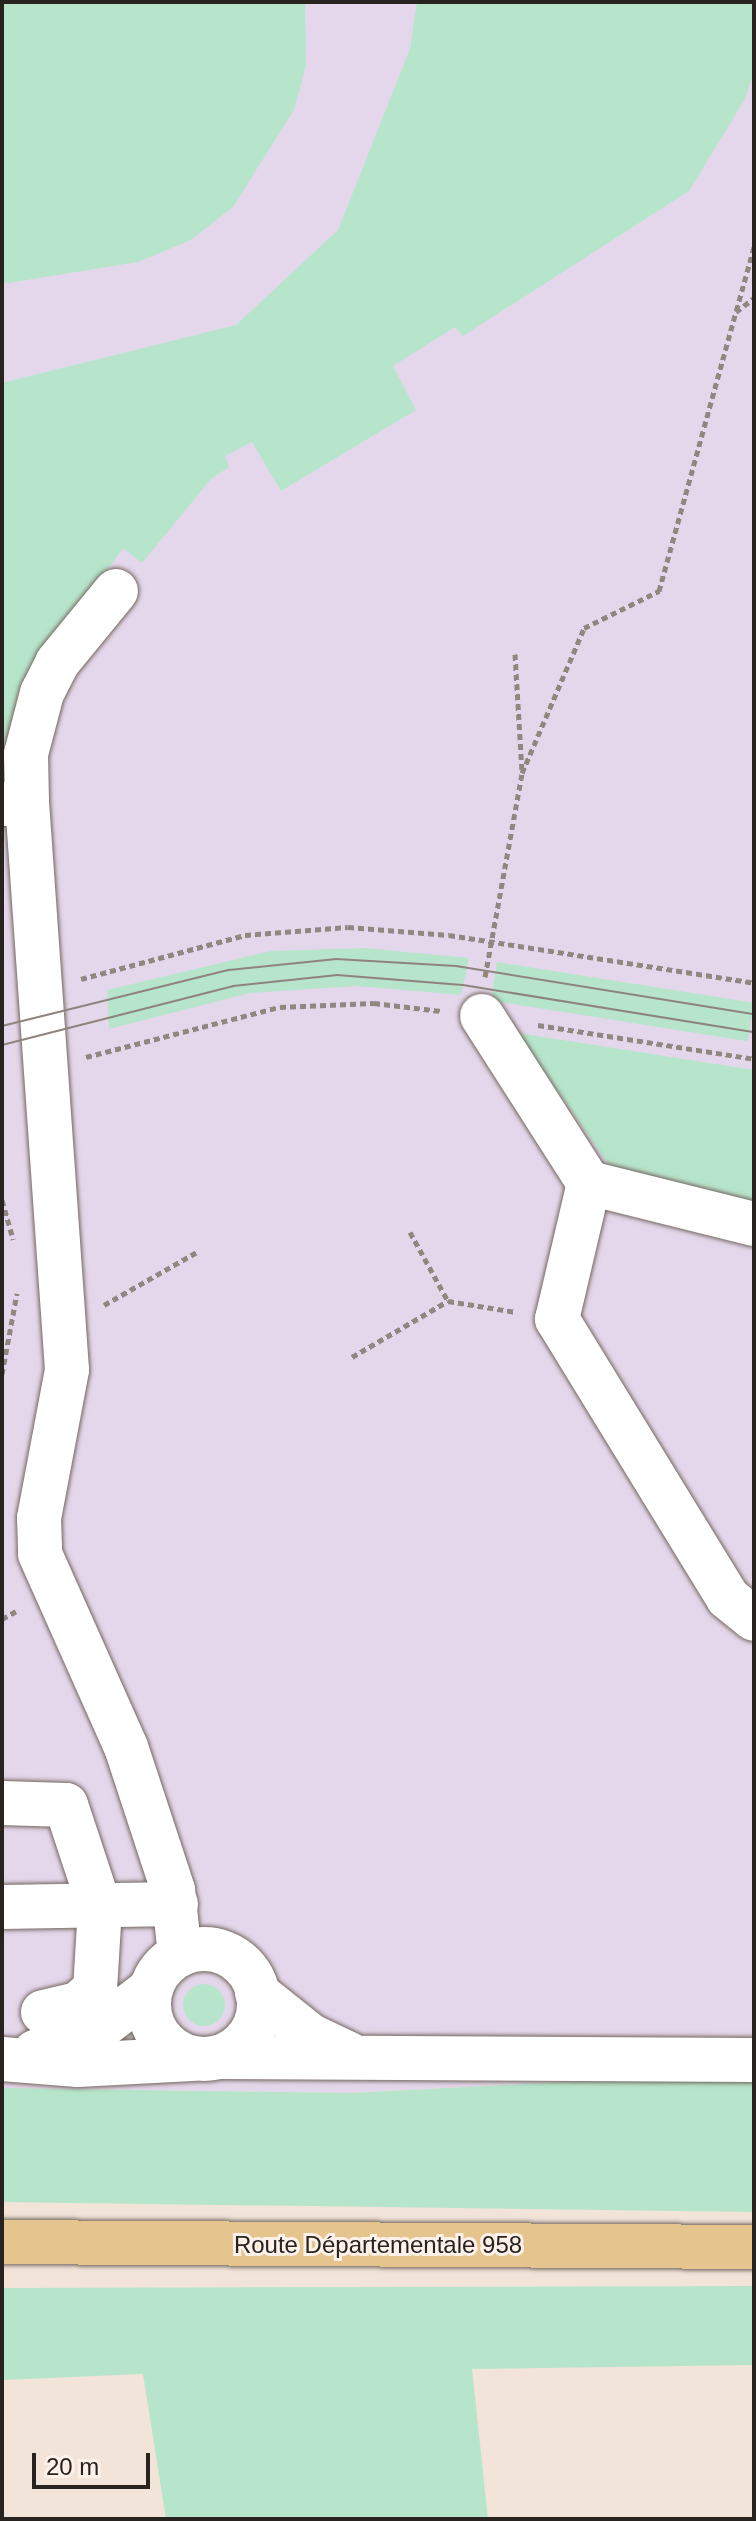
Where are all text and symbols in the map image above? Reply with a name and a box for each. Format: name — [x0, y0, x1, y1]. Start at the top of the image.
street label: Route Départementale 958 — [234, 2231, 522, 2259]
scale bar — [36, 2437, 154, 2487]
text: 20 m — [46, 2453, 99, 2480]

